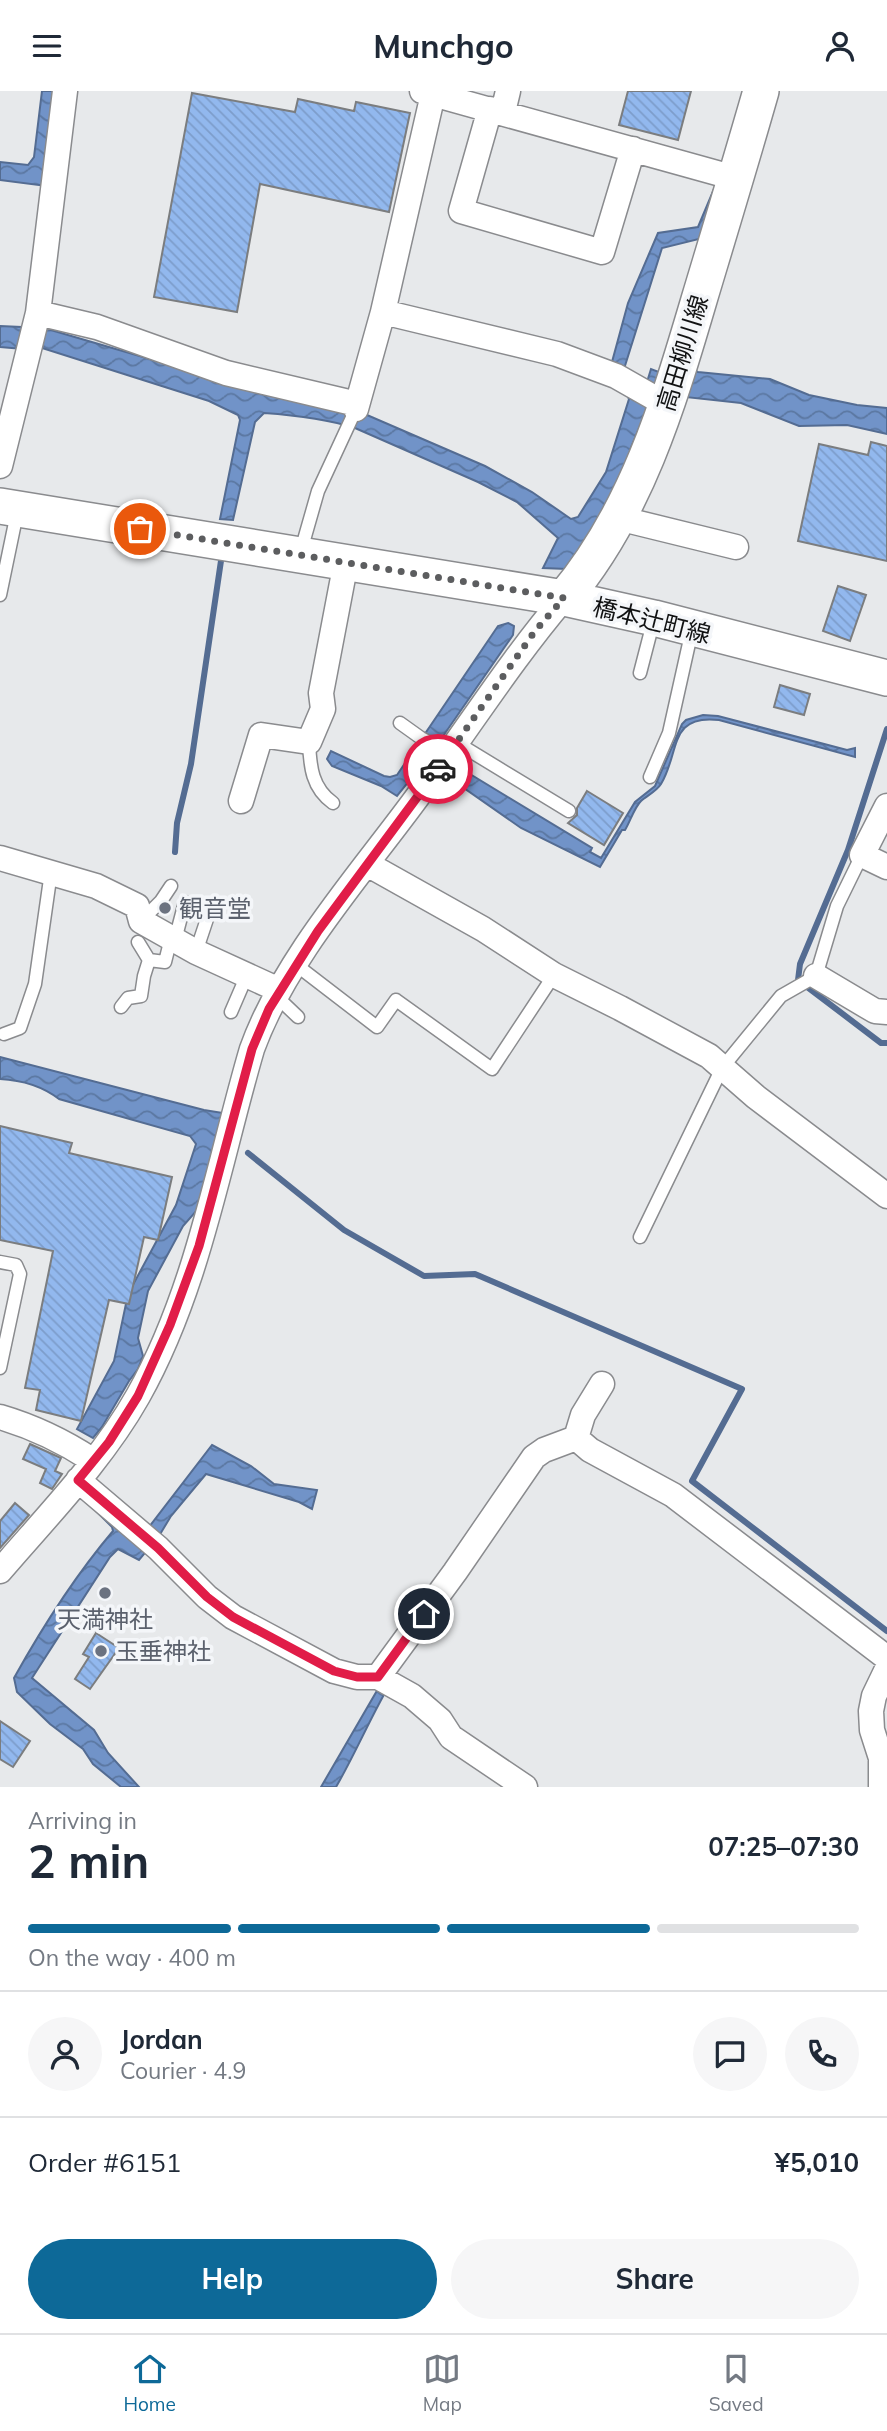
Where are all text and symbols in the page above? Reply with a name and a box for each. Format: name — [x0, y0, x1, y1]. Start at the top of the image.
text: Munchgo — [373, 26, 514, 66]
icon: menu — [28, 27, 66, 65]
icon: person — [821, 27, 859, 65]
street label: 高田柳川線 — [650, 291, 714, 415]
pin — [110, 499, 170, 559]
icon: bag — [121, 510, 159, 548]
street label: 橋本辻町線 — [590, 591, 714, 649]
courier — [403, 734, 473, 804]
icon: car — [419, 750, 457, 788]
place label: 観音堂 — [179, 893, 251, 923]
marker: 観音堂 — [157, 900, 173, 916]
pin — [394, 1584, 454, 1644]
marker: 天満神社 — [97, 1585, 113, 1601]
icon: home — [405, 1595, 443, 1633]
place label: 天満神社 — [57, 1604, 153, 1634]
place label: 玉垂神社 — [115, 1636, 211, 1666]
marker: 玉垂神社 — [93, 1643, 109, 1659]
text: Arriving in — [28, 1806, 137, 1835]
text: 07:25–07:30 — [708, 1830, 859, 1863]
text: 2 min — [28, 1832, 149, 1890]
text: On the way · 400 m — [28, 1943, 236, 1972]
button: person — [28, 2017, 102, 2091]
button: chat — [693, 2017, 767, 2091]
button: phone — [785, 2017, 859, 2091]
text: Jordan — [120, 2023, 203, 2056]
text: Courier · 4.9 — [120, 2056, 246, 2085]
text: Order #6151 — [28, 2146, 181, 2179]
text: ¥5,010 — [775, 2146, 859, 2179]
button: Help — [28, 2239, 437, 2319]
button: Share — [451, 2239, 859, 2319]
tab: Home — [123, 2350, 176, 2416]
tab: Map — [423, 2350, 462, 2416]
tab: Saved — [709, 2350, 764, 2416]

